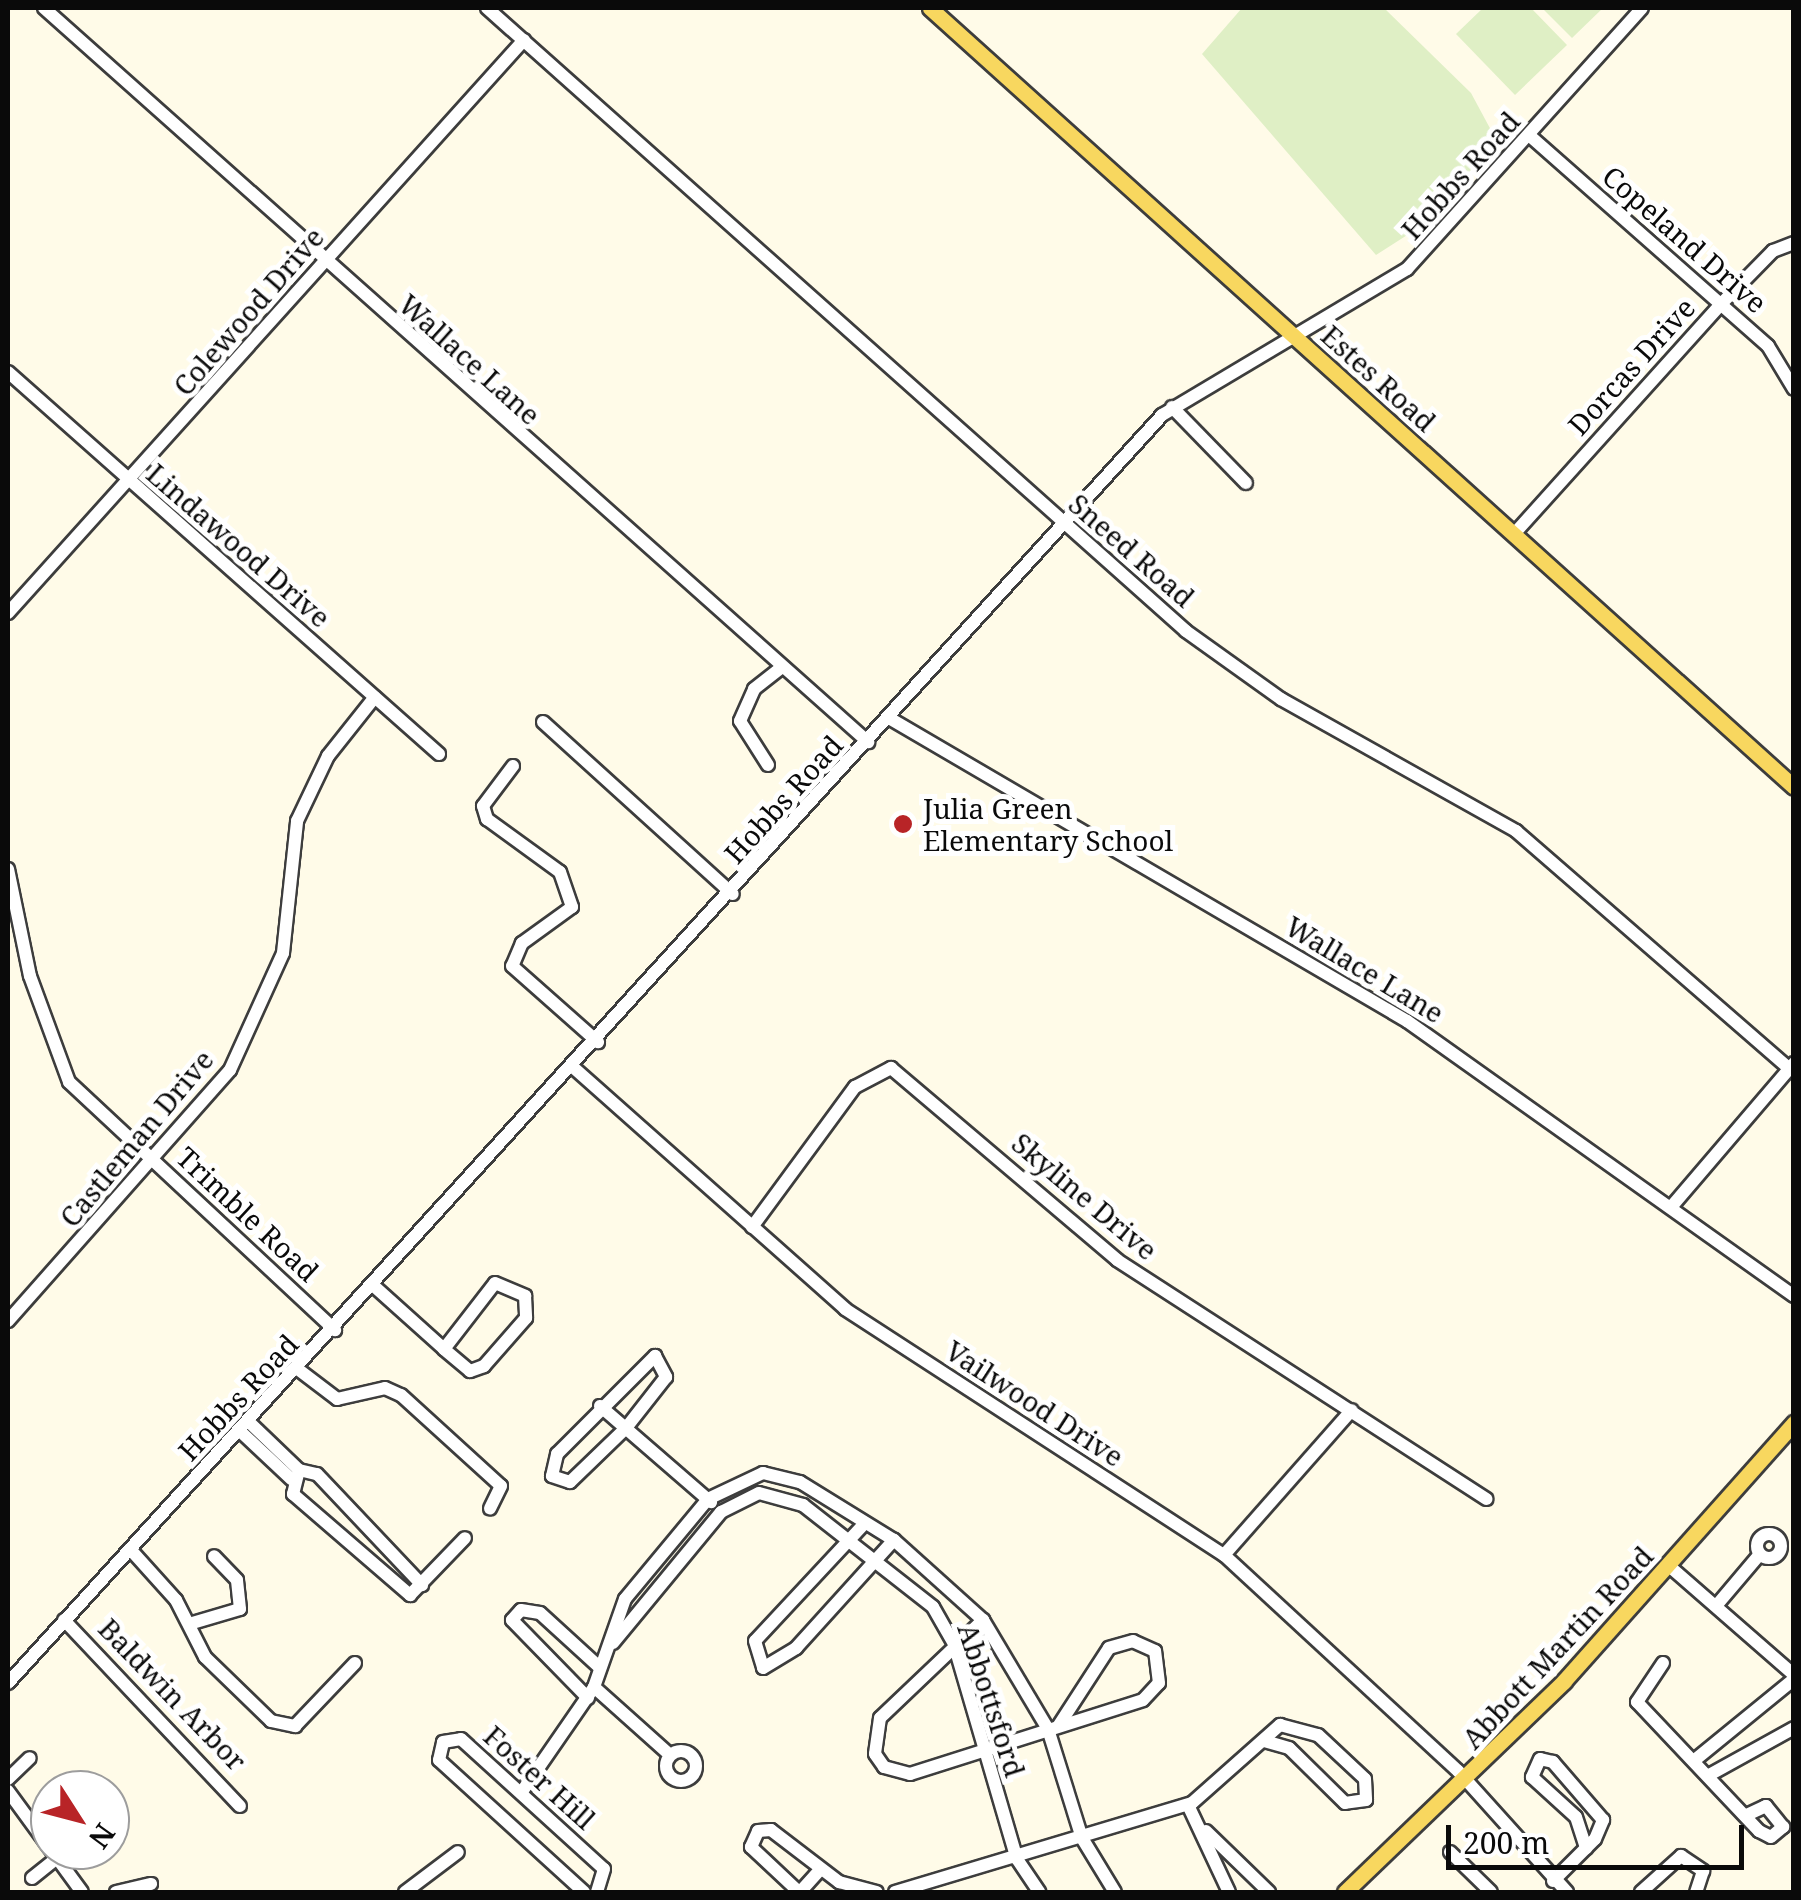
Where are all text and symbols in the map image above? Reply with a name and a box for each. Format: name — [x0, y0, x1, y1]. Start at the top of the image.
street label: Hobbs Road — [1394, 104, 1526, 246]
street label: Copeland Drive — [1596, 159, 1774, 319]
street label: Colewood Drive — [166, 220, 330, 402]
street label: Wallace Lane — [392, 287, 548, 431]
street label: Dorcas Drive — [1561, 291, 1701, 441]
street label: Estes Road — [1315, 318, 1443, 438]
street label: Lindawood Drive — [140, 456, 338, 634]
street label: Sneed Road — [1062, 486, 1202, 614]
street label: Hobbs Road — [717, 728, 849, 870]
place label: Julia Green Elementary School — [923, 791, 1173, 857]
marker: Julia Green Elementary School — [892, 813, 914, 835]
street label: Wallace Lane — [1280, 909, 1450, 1029]
street label: Castleman Drive — [52, 1043, 220, 1233]
street label: Skyline Drive — [1006, 1126, 1164, 1266]
street label: Trimble Road — [170, 1140, 326, 1288]
street label: Hobbs Road — [171, 1327, 305, 1467]
street label: Vailwood Drive — [940, 1333, 1130, 1473]
street label: Abbott Martin Road — [1455, 1539, 1659, 1755]
street label: Baldwin Arbor — [92, 1611, 254, 1777]
street label: Abbottsford — [951, 1619, 1033, 1781]
street label: Foster Hill — [477, 1718, 603, 1836]
north arrow — [30, 1770, 130, 1870]
scale bar — [1451, 1805, 1748, 1867]
text: N — [81, 1816, 125, 1857]
text: 200 m — [1463, 1822, 1549, 1863]

